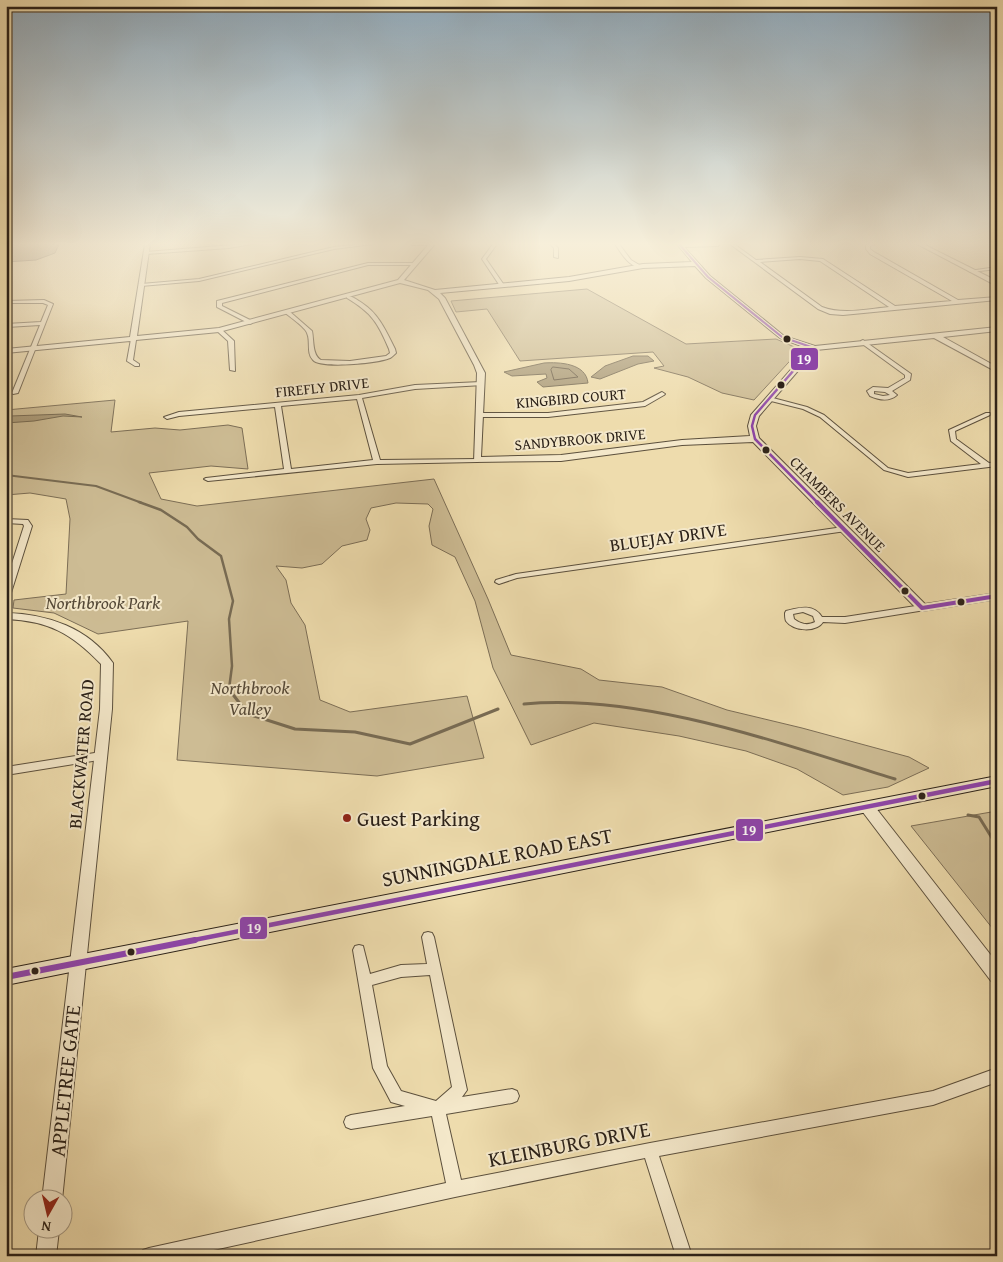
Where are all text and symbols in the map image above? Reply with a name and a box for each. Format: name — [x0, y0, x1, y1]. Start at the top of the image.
unlabelled marker — [782, 334, 792, 344]
line badge: 19 — [790, 347, 819, 371]
text: 19 — [797, 349, 811, 369]
street label: FIREFLY DRIVE — [274, 372, 370, 402]
unlabelled marker — [776, 380, 786, 390]
street label: KINGBIRD COURT — [515, 383, 627, 413]
street label: SANDYBROOK DRIVE — [514, 423, 647, 455]
unlabelled marker — [761, 445, 771, 455]
street label: CHAMBERS AVENUE — [786, 452, 891, 557]
street label: BLUEJAY DRIVE — [608, 515, 728, 559]
unlabelled marker — [900, 586, 910, 596]
park label: Northbrook Park — [45, 589, 161, 616]
unlabelled marker — [956, 597, 966, 607]
park label: Northbrook Valley — [210, 674, 290, 722]
street label: BLACKWATER ROAD — [61, 678, 101, 830]
unlabelled marker — [917, 791, 927, 801]
place label: Guest Parking — [357, 803, 480, 834]
marker: Guest Parking — [341, 812, 353, 824]
line badge: 19 — [735, 818, 764, 842]
street label: SUNNINGDALE ROAD EAST — [379, 819, 615, 895]
text: 19 — [742, 820, 756, 840]
line badge: 19 — [239, 916, 268, 940]
text: 19 — [247, 918, 261, 938]
unlabelled marker — [126, 947, 136, 957]
unlabelled marker — [30, 966, 40, 976]
street label: APPLETREE GATE — [42, 1003, 88, 1158]
street label: KLEINBURG DRIVE — [486, 1113, 653, 1175]
north arrow — [22, 1190, 72, 1240]
text: N — [40, 1216, 52, 1237]

